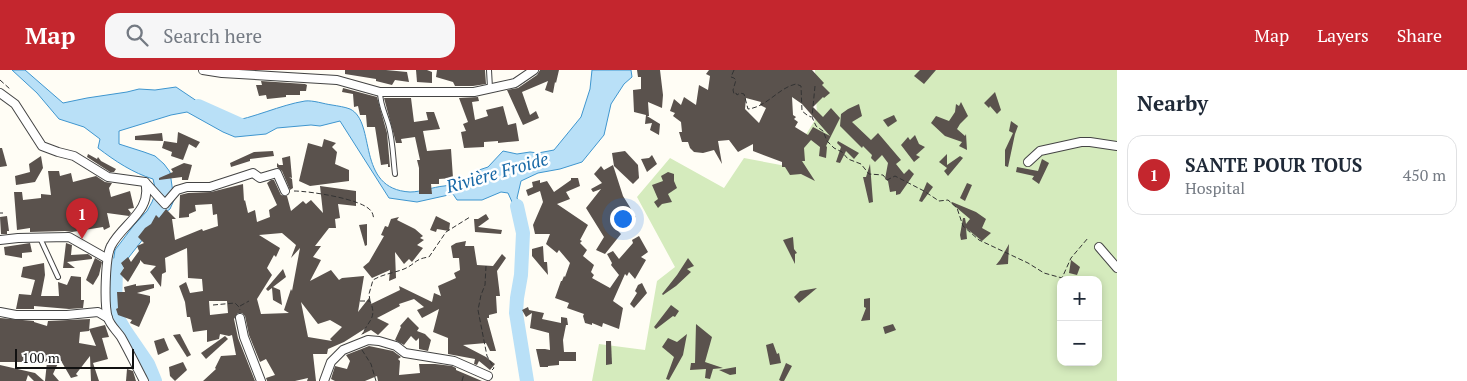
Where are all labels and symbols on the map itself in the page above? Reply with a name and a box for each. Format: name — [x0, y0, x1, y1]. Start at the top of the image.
water label: Rivière Froide — [442, 146, 551, 198]
pin: 1 — [66, 198, 98, 239]
your location — [610, 206, 636, 232]
scale bar — [15, 346, 134, 369]

